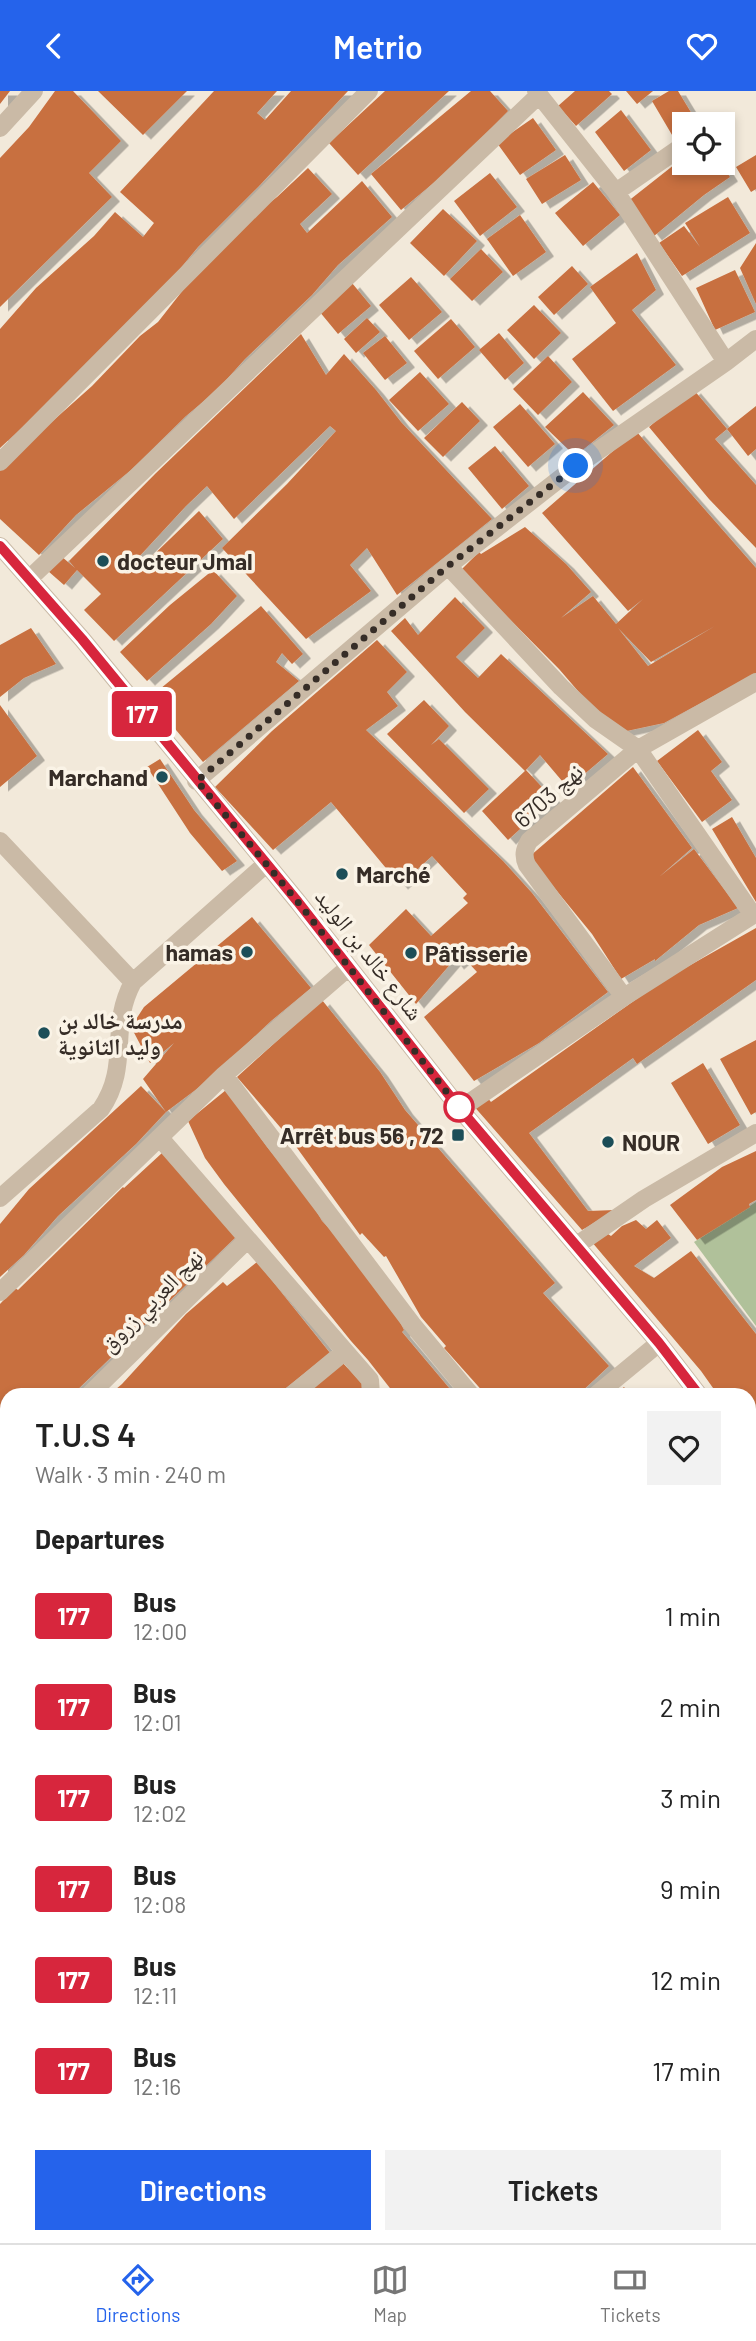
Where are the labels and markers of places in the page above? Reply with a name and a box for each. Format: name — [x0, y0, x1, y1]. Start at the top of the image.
place label: docteur Jmal — [117, 547, 253, 575]
marker: docteur Jmal — [95, 553, 111, 569]
place label: Marchand — [48, 763, 148, 791]
marker: Marchand — [154, 769, 170, 785]
place label: Marché — [356, 860, 430, 888]
marker: Marché — [334, 866, 350, 882]
place label: hamas — [165, 938, 233, 966]
place label: Pâtisserie — [425, 939, 528, 967]
marker: hamas — [239, 944, 255, 960]
marker: Pâtisserie — [403, 945, 419, 961]
place label: مدرسة خالد بن وليد الثانوية — [58, 1006, 183, 1061]
marker: مدرسة خالد بن وليد الثانوية — [36, 1025, 52, 1041]
unlabelled marker — [444, 1092, 474, 1122]
place label: Arrêt bus 56 , 72 — [280, 1121, 444, 1149]
marker: Arrêt bus 56 , 72 — [450, 1127, 466, 1143]
place label: NOUR — [622, 1128, 680, 1156]
marker: NOUR — [600, 1134, 616, 1150]

